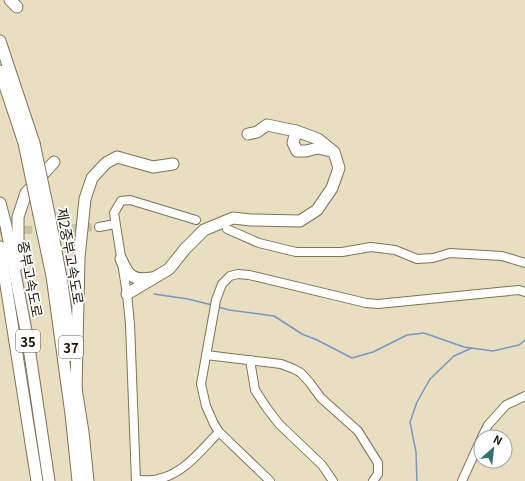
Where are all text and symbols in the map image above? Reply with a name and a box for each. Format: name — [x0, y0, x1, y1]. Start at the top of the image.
street label: 제2중부고속도로 — [53, 206, 89, 306]
street label: 중부고속도로 — [14, 239, 48, 319]
road number: 35 — [16, 330, 40, 352]
road number: 37 — [59, 336, 83, 358]
north arrow — [473, 429, 513, 469]
text: N — [491, 430, 506, 448]

